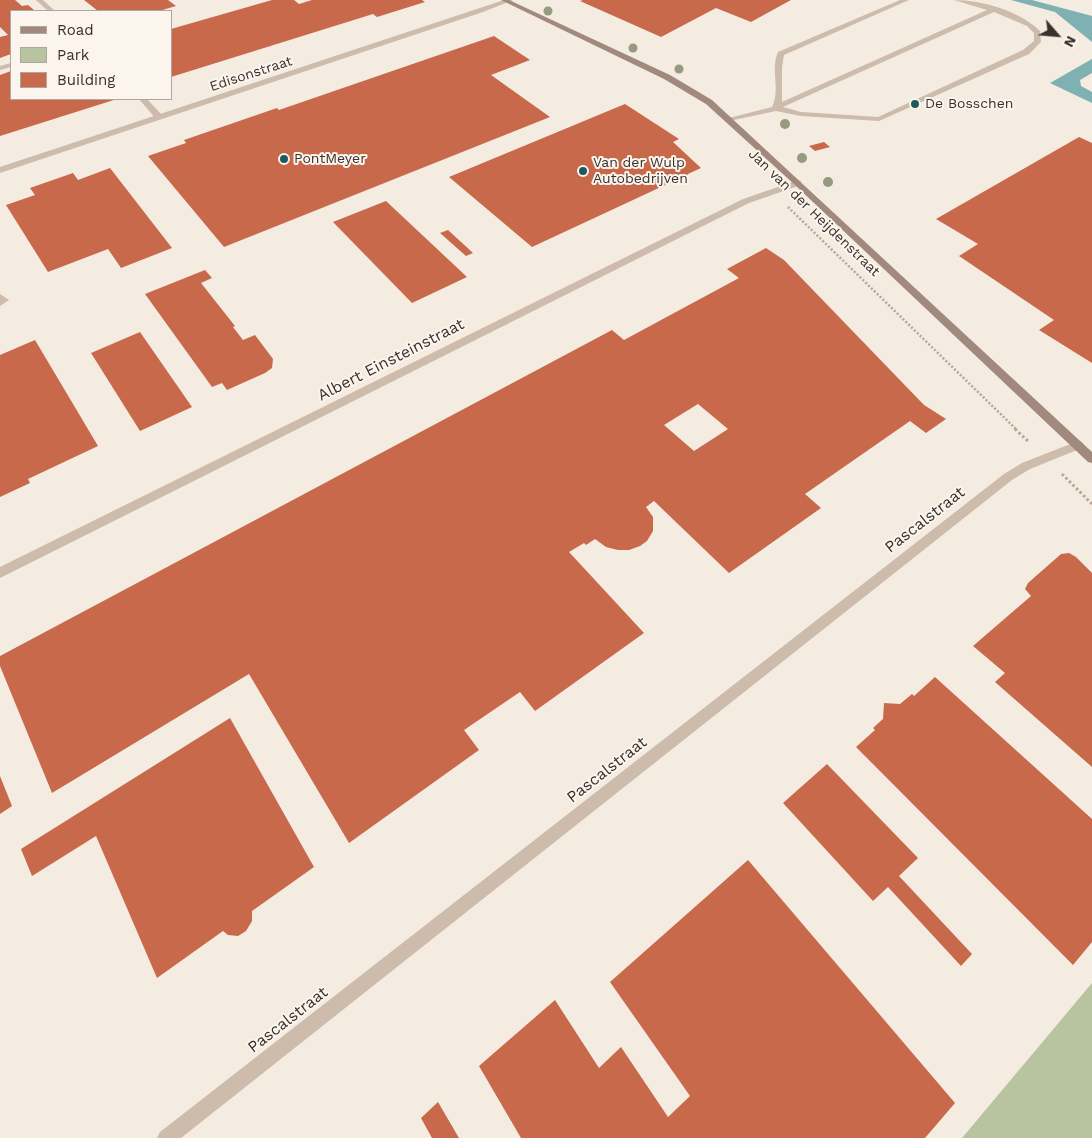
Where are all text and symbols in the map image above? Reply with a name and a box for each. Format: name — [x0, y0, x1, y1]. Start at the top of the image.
legend — [10, 10, 172, 100]
north arrow — [1032, 10, 1082, 60]
text: Road — [57, 21, 94, 39]
text: N — [1061, 34, 1080, 50]
text: Park — [57, 46, 89, 64]
street label: Edisonstraat — [208, 53, 294, 95]
text: Building — [57, 71, 115, 89]
place label: De Bosschen — [925, 96, 1013, 112]
marker: De Bosschen — [909, 98, 921, 110]
street label: Jan van der Heijdenstraat — [745, 146, 883, 280]
place label: PontMeyer — [294, 151, 366, 167]
marker: PontMeyer — [278, 153, 290, 165]
place label: Van der Wulp Autobedrijven — [593, 155, 688, 188]
marker: Van der Wulp Autobedrijven — [577, 165, 589, 177]
street label: Albert Einsteinstraat — [315, 315, 467, 405]
street label: Pascalstraat — [881, 483, 969, 557]
street label: Pascalstraat — [563, 733, 651, 807]
street label: Pascalstraat — [244, 983, 332, 1057]

